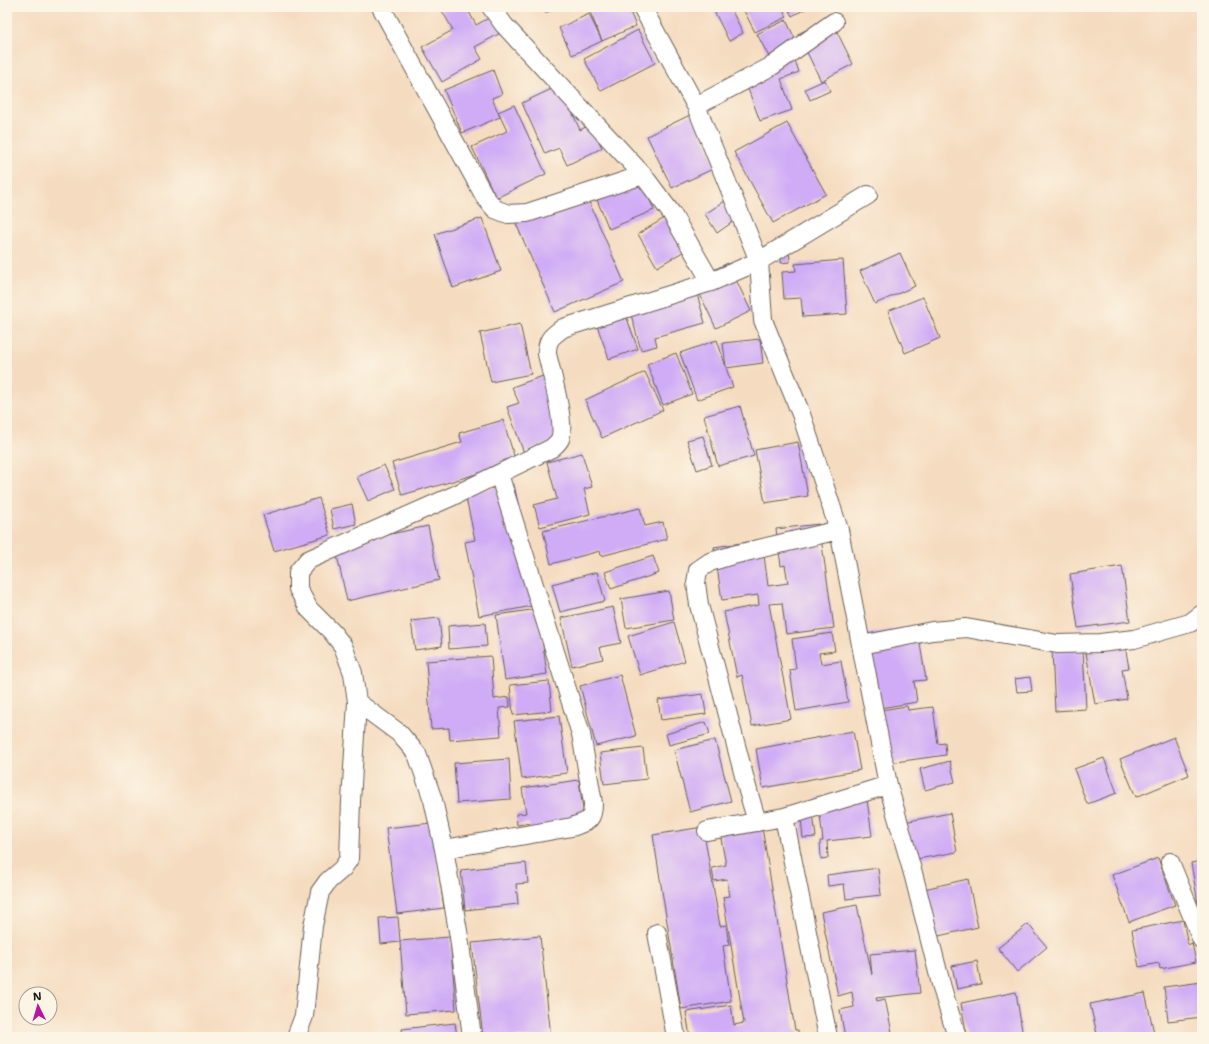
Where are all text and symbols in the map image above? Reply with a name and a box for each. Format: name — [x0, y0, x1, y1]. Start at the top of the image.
north arrow — [18, 986, 58, 1026]
text: N — [32, 989, 42, 1004]

